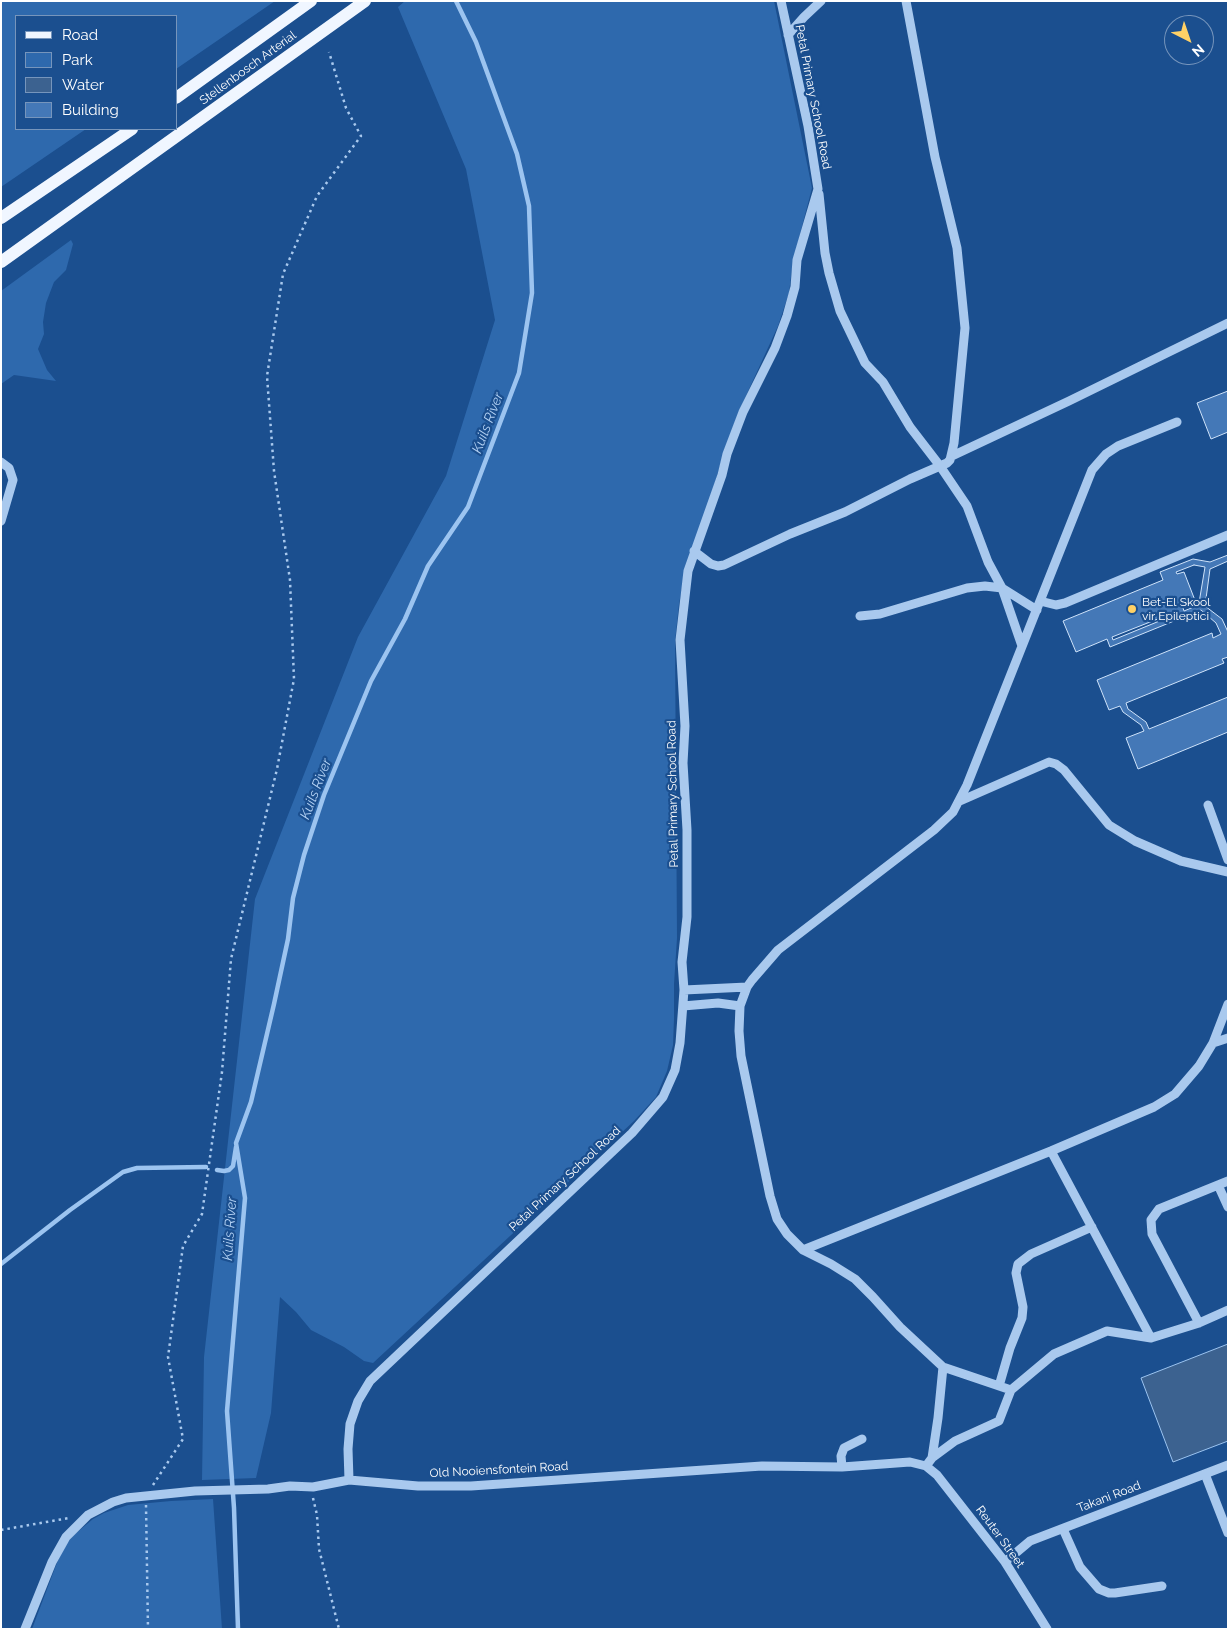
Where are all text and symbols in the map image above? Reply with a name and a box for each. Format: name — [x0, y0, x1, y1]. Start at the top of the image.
legend — [15, 15, 178, 130]
north arrow — [1164, 15, 1214, 65]
street label: Petal Primary School Road — [792, 23, 834, 171]
text: Road — [62, 26, 98, 44]
street label: Stellenbosch Arterial — [197, 28, 299, 108]
text: N — [1189, 41, 1207, 60]
text: Park — [62, 51, 93, 69]
text: Water — [62, 76, 104, 94]
text: Building — [62, 101, 119, 119]
water label: Kuils River — [469, 390, 507, 456]
place label: Bet-El Skool vir Epileptici — [1142, 595, 1211, 623]
marker: Bet-El Skool vir Epileptici — [1126, 603, 1138, 615]
street label: Petal Primary School Road — [665, 720, 681, 868]
water label: Kuils River — [297, 756, 335, 822]
street label: Petal Primary School Road — [506, 1124, 624, 1234]
water label: Kuils River — [219, 1197, 241, 1261]
street label: Old Nooiensfontein Road — [429, 1459, 569, 1481]
street label: Takani Road — [1075, 1478, 1143, 1516]
street label: Reuter Street — [973, 1503, 1027, 1571]

